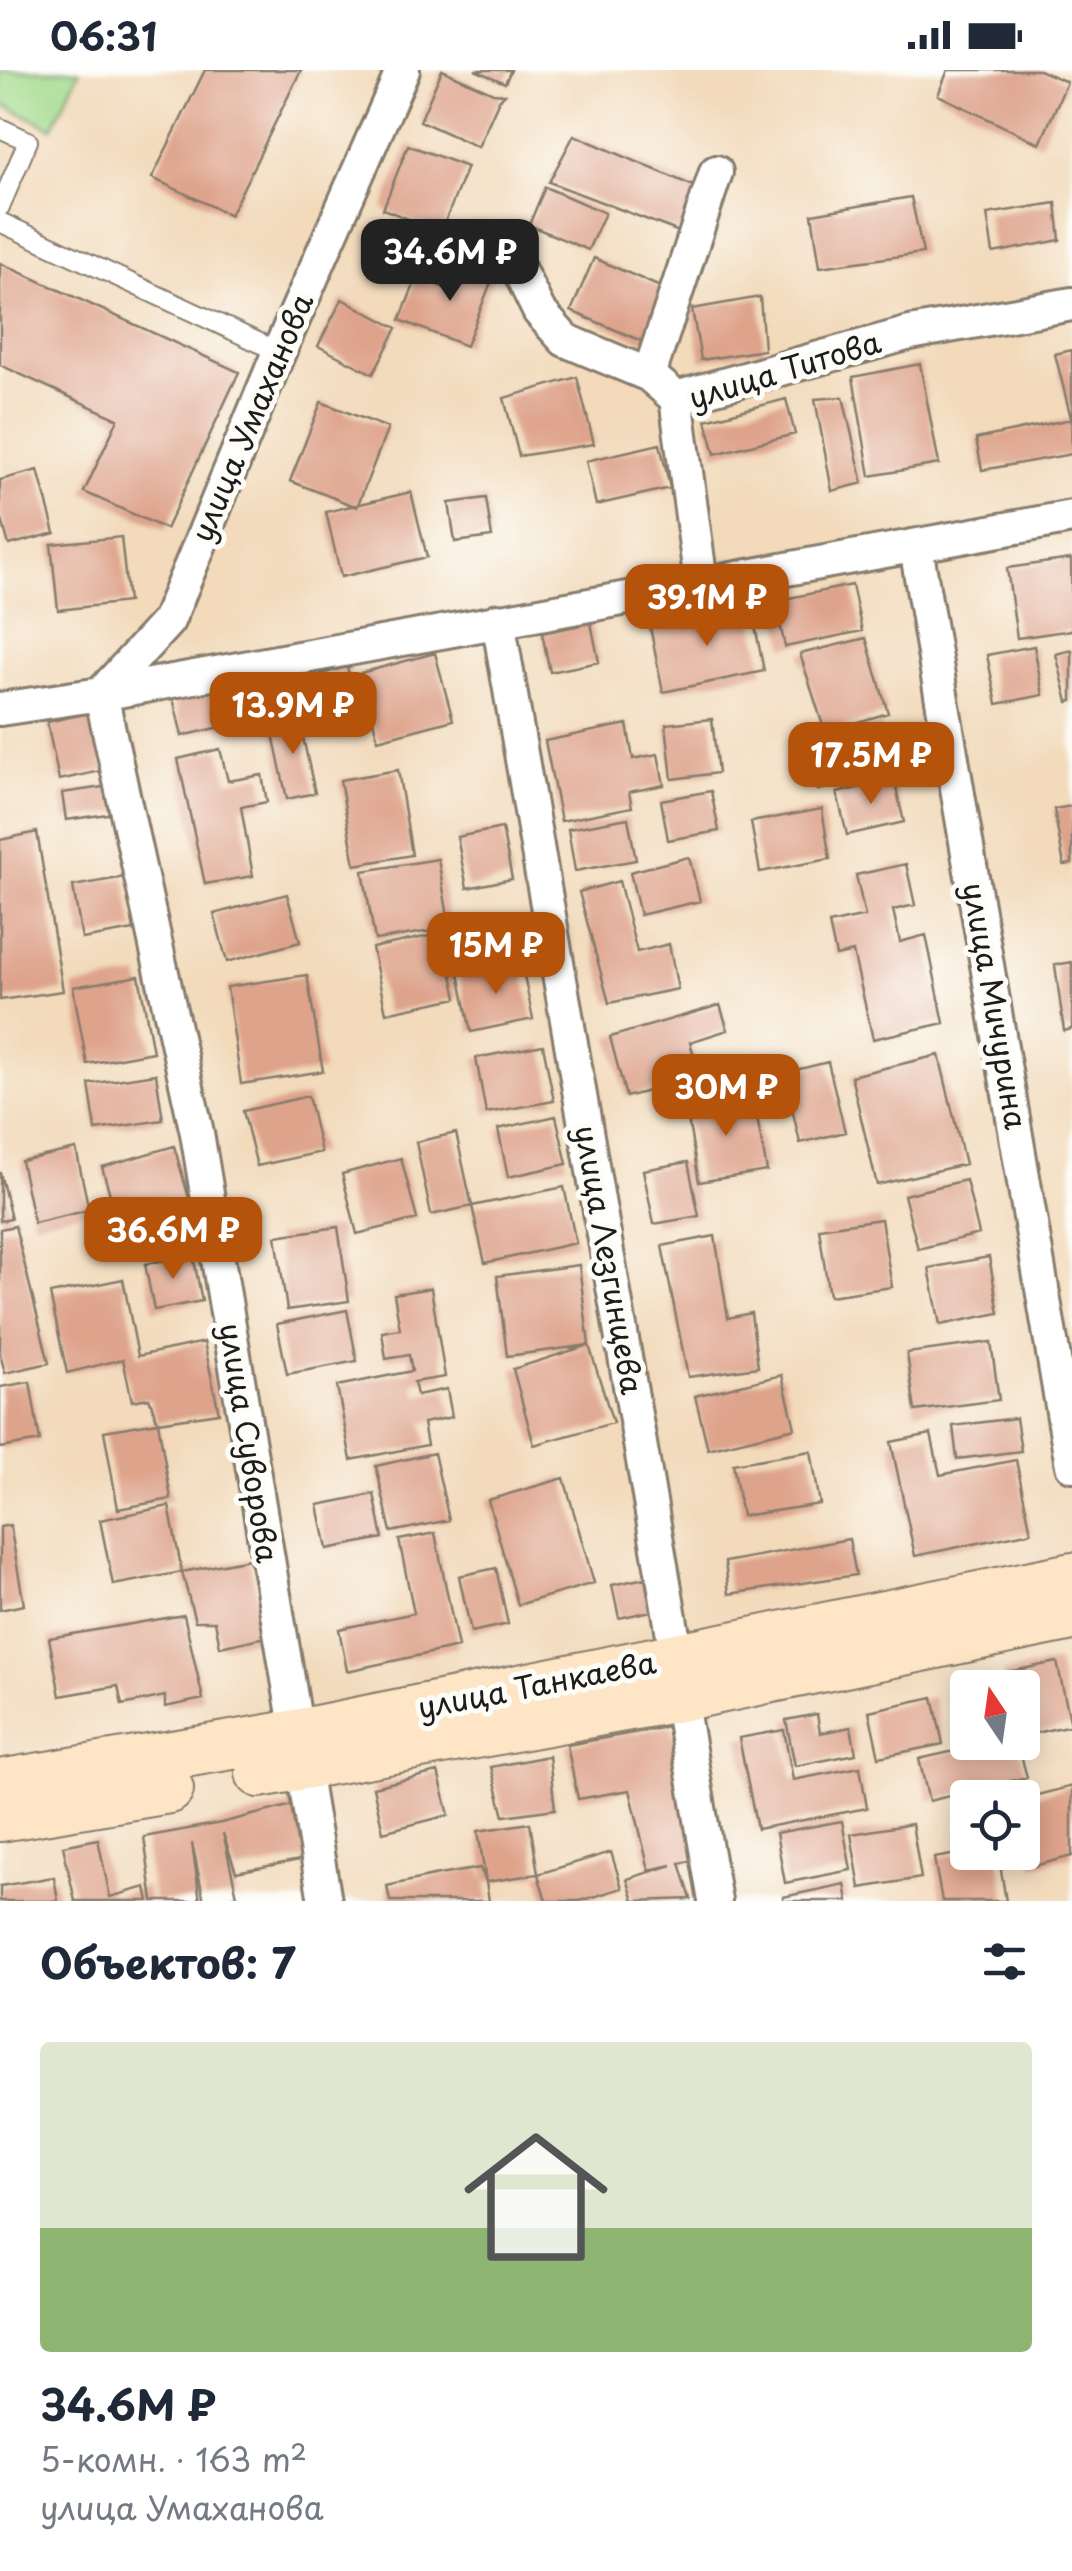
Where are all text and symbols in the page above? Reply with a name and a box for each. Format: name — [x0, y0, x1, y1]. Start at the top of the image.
text: 06:31 — [50, 7, 157, 64]
pin: 34.6M ₽ — [358, 219, 542, 304]
text: 34.6M ₽ — [383, 227, 517, 275]
street label: улица Умаханова — [178, 286, 323, 548]
street label: улица Титова — [683, 318, 886, 419]
pin: 39.1M ₽ — [615, 564, 799, 649]
text: 39.1M ₽ — [647, 572, 767, 620]
pin: 13.9M ₽ — [201, 672, 385, 757]
text: 13.9M ₽ — [232, 680, 354, 728]
pin: 17.5M ₽ — [779, 722, 963, 807]
text: 17.5M ₽ — [810, 730, 932, 778]
street label: улица Мичурина — [953, 879, 1040, 1133]
pin: 15M ₽ — [426, 912, 566, 997]
text: 15M ₽ — [449, 920, 543, 968]
pin: 30M ₽ — [656, 1054, 796, 1139]
text: 30M ₽ — [674, 1062, 778, 1110]
street label: улица Лезгинцева — [565, 1122, 656, 1398]
pin: 36.6M ₽ — [81, 1197, 265, 1282]
text: 36.6M ₽ — [106, 1205, 240, 1253]
street label: улица Суворова — [209, 1320, 292, 1566]
street label: улица Танкаева — [414, 1638, 660, 1729]
north arrow — [950, 1670, 1040, 1760]
map controls — [950, 1670, 1040, 1870]
button: locate — [950, 1780, 1040, 1870]
text: Объектов: 7 — [40, 1930, 296, 1993]
icon: filters — [977, 1934, 1032, 1989]
icon: home — [446, 2107, 626, 2287]
text: 34.6M ₽ — [40, 2372, 216, 2435]
text: 5-комн. · 163 m² — [40, 2435, 307, 2483]
text: улица Умаханова — [40, 2483, 324, 2531]

